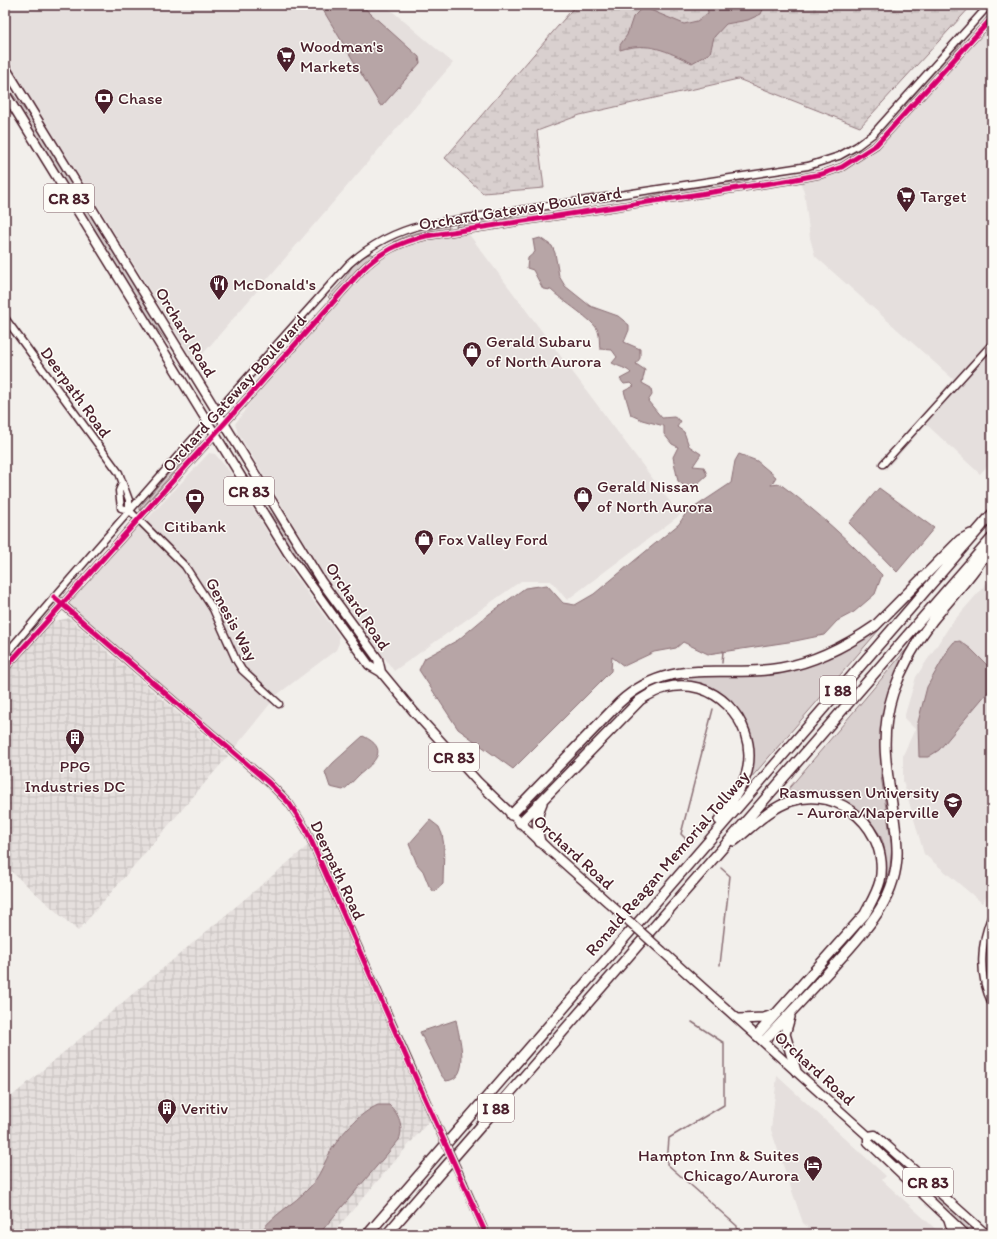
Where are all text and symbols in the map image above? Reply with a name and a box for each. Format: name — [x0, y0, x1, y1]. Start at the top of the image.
place label: Woodman's Markets — [300, 36, 384, 76]
supermarket icon: Woodman's Markets — [275, 45, 297, 73]
bank icon: Chase — [93, 87, 115, 115]
place label: Chase — [118, 88, 163, 108]
street label: Orchard Gateway Boulevard — [417, 182, 624, 234]
road number: CR 83 — [44, 184, 94, 212]
supermarket icon: Target — [895, 185, 917, 213]
place label: Target — [920, 186, 967, 206]
restaurant icon: McDonald's — [208, 273, 230, 301]
place label: McDonald's — [233, 274, 316, 294]
street label: Orchard Road — [151, 283, 221, 381]
street label: Orchard Gateway Boulevard — [158, 310, 311, 476]
place label: Gerald Subaru of North Aurora — [486, 331, 601, 371]
shop icon: Gerald Subaru of North Aurora — [461, 340, 483, 368]
street label: Deerpath Road — [36, 343, 116, 441]
place label: Gerald Nissan of North Aurora — [597, 476, 712, 516]
road number: CR 83 — [224, 477, 274, 505]
shop icon: Gerald Nissan of North Aurora — [572, 485, 594, 513]
bank icon: Citibank — [184, 487, 206, 515]
place label: Citibank — [164, 516, 226, 536]
shop icon: Fox Valley Ford — [413, 528, 435, 556]
place label: Fox Valley Ford — [438, 529, 548, 549]
street label: Orchard Road — [321, 558, 395, 654]
street label: Genesis Way — [202, 574, 262, 664]
road number: I 88 — [820, 676, 856, 704]
building icon: PPG Industries DC — [64, 727, 86, 755]
road number: CR 83 — [429, 743, 479, 771]
place label: PPG Industries DC — [24, 756, 126, 796]
street label: Ronald Reagan Memorial Tollway — [581, 766, 753, 960]
place label: Rasmussen University - Aurora/Naperville — [779, 782, 939, 822]
school or university icon: Rasmussen University - Aurora/Naperville — [942, 791, 964, 819]
street label: Orchard Road — [530, 811, 619, 894]
street label: Deerpath Road — [306, 817, 370, 923]
street label: Orchard Road — [771, 1027, 860, 1110]
road number: I 88 — [478, 1094, 514, 1122]
building icon: Veritiv — [156, 1097, 178, 1125]
place label: Veritiv — [181, 1098, 228, 1118]
place label: Hampton Inn & Suites Chicago/Aurora — [638, 1145, 799, 1185]
hotel icon: Hampton Inn & Suites Chicago/Aurora — [802, 1154, 824, 1182]
road number: CR 83 — [903, 1168, 953, 1196]

